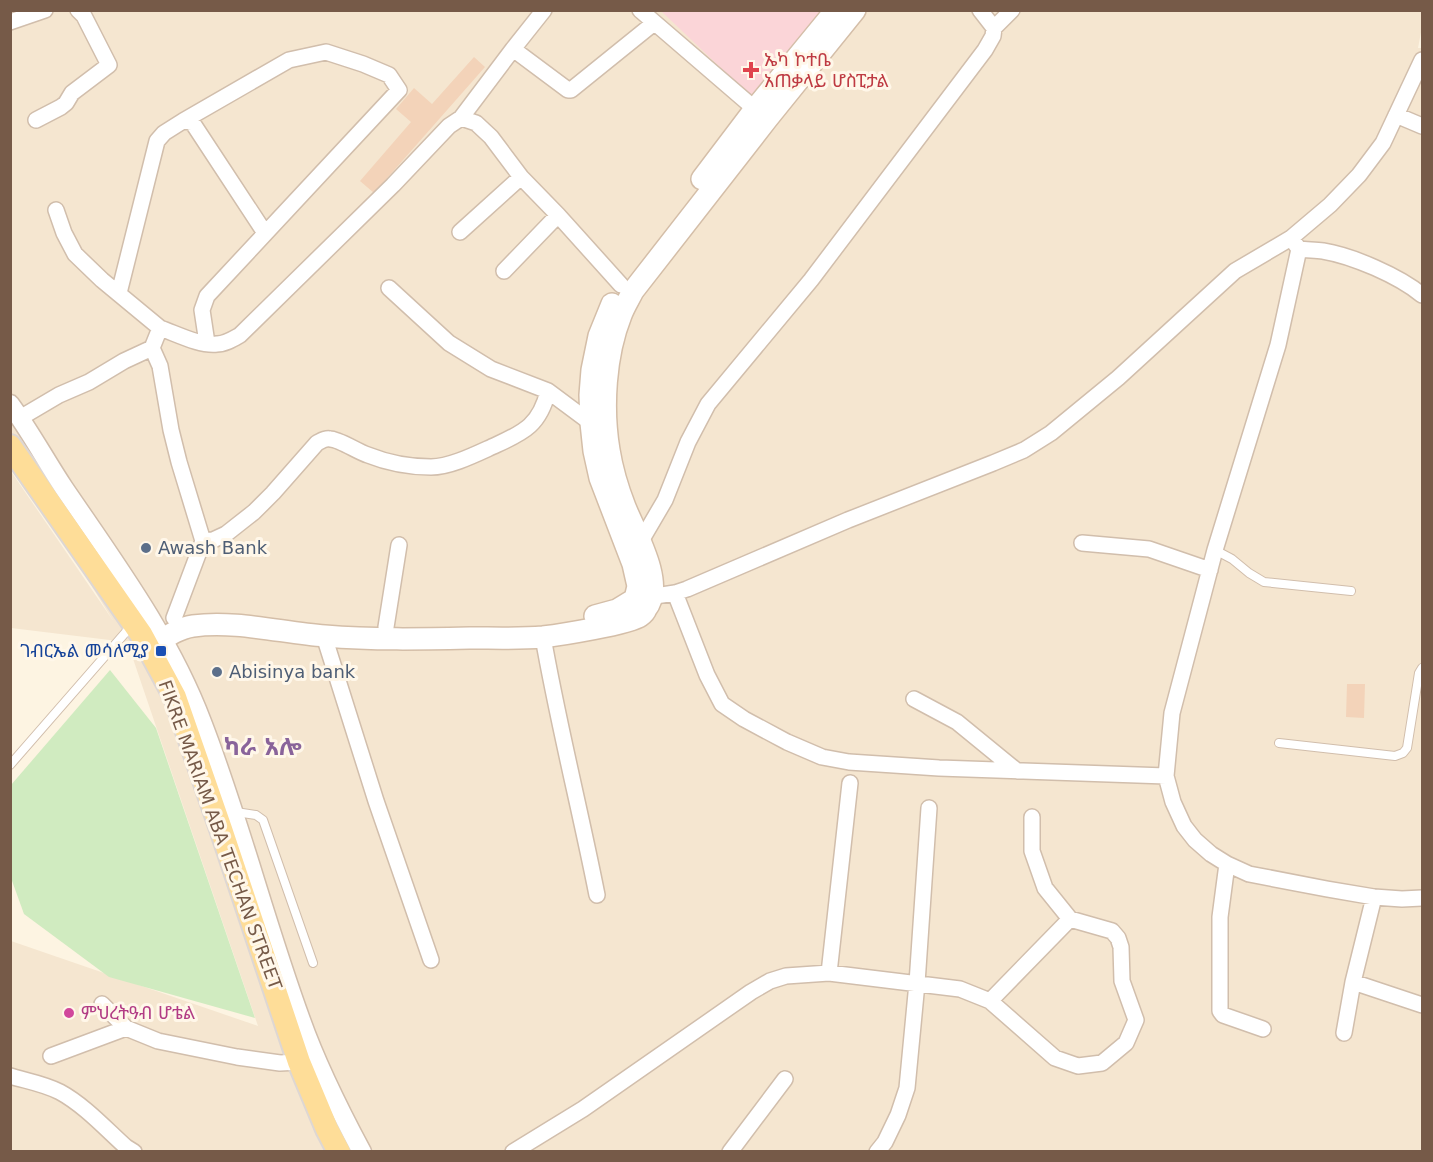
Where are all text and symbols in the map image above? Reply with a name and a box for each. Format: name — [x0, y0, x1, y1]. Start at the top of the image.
place label: ኤካ ኮተቤ አጠቃላይ ሆስፒታል — [764, 49, 889, 91]
marker: ኤካ ኮተቤ አጠቃላይ ሆስፒታል — [742, 61, 760, 79]
place label: Awash Bank — [158, 537, 268, 558]
marker: Awash Bank — [139, 541, 153, 555]
place label: ገብርኤል መሳለሚያ — [20, 640, 149, 661]
marker: ገብርኤል መሳለሚያ — [154, 644, 168, 658]
place label: Abisinya bank — [229, 661, 356, 682]
marker: Abisinya bank — [210, 665, 224, 679]
street label: FIKRE MARIAM ABA TECHAN STREET — [155, 677, 287, 993]
district label: ካራ አሎ — [224, 733, 302, 761]
place label: ምህረትዓብ ሆቴል — [81, 1002, 195, 1023]
marker: ምህረትዓብ ሆቴል — [62, 1006, 76, 1020]

